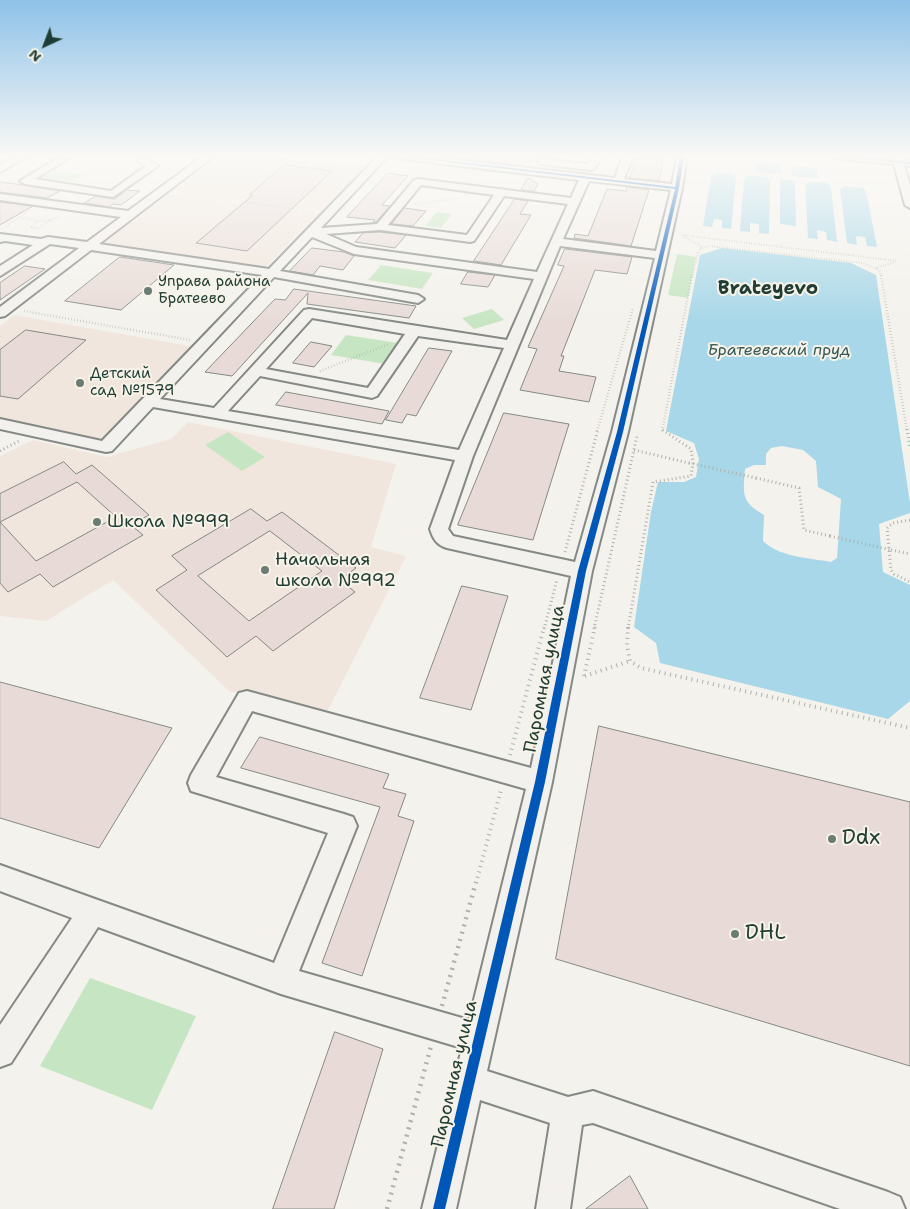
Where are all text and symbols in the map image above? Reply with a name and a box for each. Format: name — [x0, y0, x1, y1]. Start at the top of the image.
north arrow — [20, 20, 70, 70]
text: N — [25, 46, 45, 66]
place label: Управа района Братеево — [158, 273, 270, 308]
district label: Brateyevo — [718, 278, 818, 300]
marker: Управа района Братеево — [142, 285, 154, 297]
water label: Братеевский пруд — [707, 341, 851, 361]
place label: Детский сад №1579 — [90, 365, 175, 400]
marker: Детский сад №1579 — [74, 377, 86, 389]
place label: Школа №999 — [107, 511, 230, 533]
marker: Школа №999 — [91, 516, 103, 528]
place label: Начальная школа №992 — [275, 549, 396, 592]
marker: Начальная школа №992 — [259, 564, 271, 576]
street label: Паромная улица — [520, 603, 570, 755]
place label: Ddx — [842, 826, 880, 852]
marker: Ddx — [826, 833, 838, 845]
place label: DHL — [745, 921, 786, 947]
marker: DHL — [729, 928, 741, 940]
street label: Паромная улица — [428, 998, 482, 1150]

